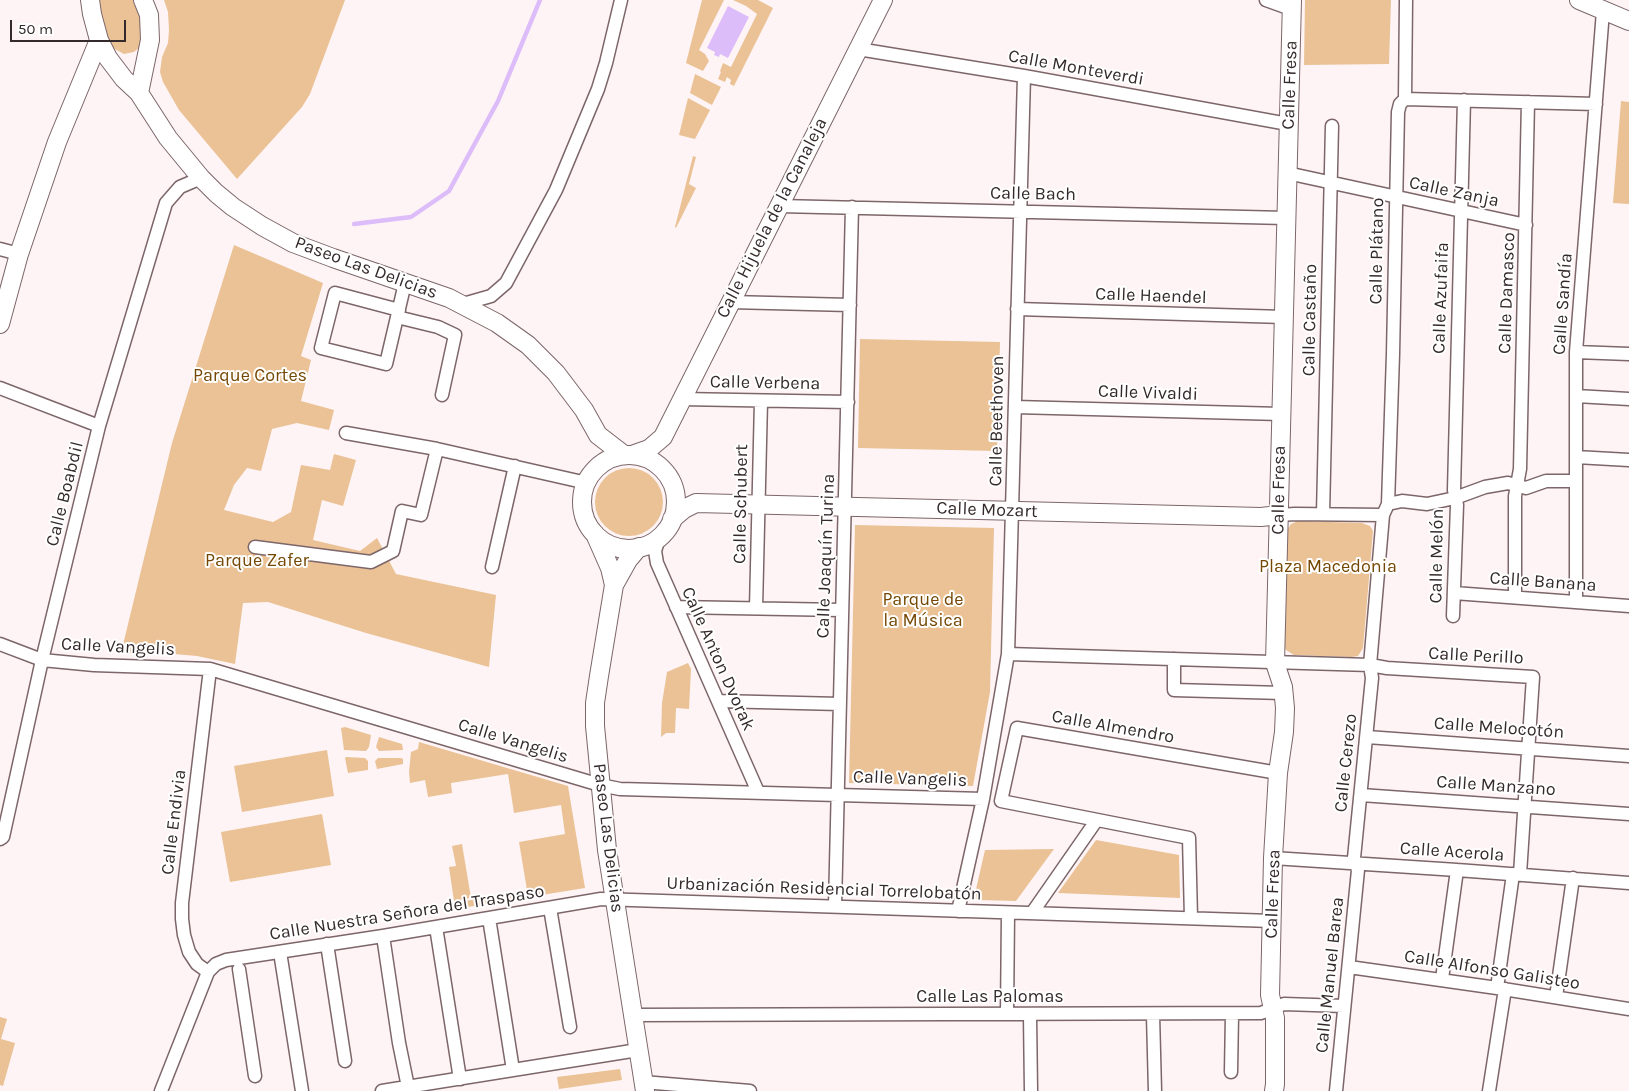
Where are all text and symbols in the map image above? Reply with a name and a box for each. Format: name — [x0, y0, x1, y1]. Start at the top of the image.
scale bar — [12, 10, 129, 42]
text: 50 m — [18, 20, 53, 38]
street label: Calle Fresa — [1278, 40, 1302, 130]
street label: Calle Monteverdi — [1007, 45, 1145, 91]
street label: Calle Hijuela de la Canaleja — [712, 114, 832, 322]
street label: Calle Zanja — [1407, 172, 1501, 212]
street label: Calle Bach — [990, 182, 1076, 206]
street label: Calle Plátano — [1365, 197, 1389, 305]
street label: Paseo Las Delicias — [292, 232, 440, 304]
street label: Calle Damasco — [1494, 232, 1520, 354]
street label: Calle Azufaifa — [1428, 242, 1454, 354]
street label: Calle Sandía — [1549, 252, 1577, 356]
street label: Calle Castaño — [1298, 264, 1322, 376]
street label: Calle Haendel — [1095, 283, 1207, 309]
street label: Calle Beethoven — [985, 355, 1009, 487]
park label: Parque Cortes — [193, 365, 307, 387]
street label: Calle Verbena — [710, 371, 820, 395]
street label: Calle Vivaldi — [1098, 380, 1198, 406]
street label: Calle Boabdil — [42, 439, 88, 549]
street label: Calle Schubert — [729, 444, 753, 564]
street label: Calle Fresa — [1267, 445, 1291, 535]
street label: Calle Joaquín Turina — [812, 473, 840, 639]
street label: Calle Mozart — [936, 497, 1038, 523]
street label: Calle Melón — [1425, 508, 1449, 604]
park label: Parque Zafer — [205, 550, 309, 572]
park label: Plaza Macedonia — [1259, 556, 1397, 578]
street label: Calle Banana — [1489, 567, 1597, 597]
street label: Calle Anton Dvorak — [677, 584, 759, 734]
park label: Parque de la Música — [882, 589, 964, 632]
street label: Calle Vangelis — [60, 633, 176, 661]
street label: Calle Perillo — [1428, 643, 1524, 669]
street label: Calle Almendro — [1050, 706, 1176, 748]
street label: Calle Cerezo — [1330, 713, 1362, 813]
street label: Calle Melocotón — [1433, 713, 1565, 743]
street label: Calle Vangelis — [455, 714, 571, 768]
street label: Paseo Las Delicias — [588, 762, 628, 914]
street label: Calle Vangelis — [853, 766, 967, 792]
street label: Calle Endivia — [157, 768, 191, 876]
street label: Calle Manzano — [1436, 771, 1556, 801]
street label: Calle Acerola — [1399, 838, 1505, 866]
street label: Calle Fresa — [1261, 849, 1285, 939]
street label: Urbanización Residencial Torrelobatón — [666, 873, 982, 905]
street label: Calle Nuestra Señora del Traspaso — [268, 881, 546, 945]
street label: Calle Manuel Barea — [1311, 896, 1349, 1054]
street label: Calle Alfonso Galisteo — [1403, 945, 1581, 995]
street label: Calle Las Palomas — [916, 986, 1064, 1008]

